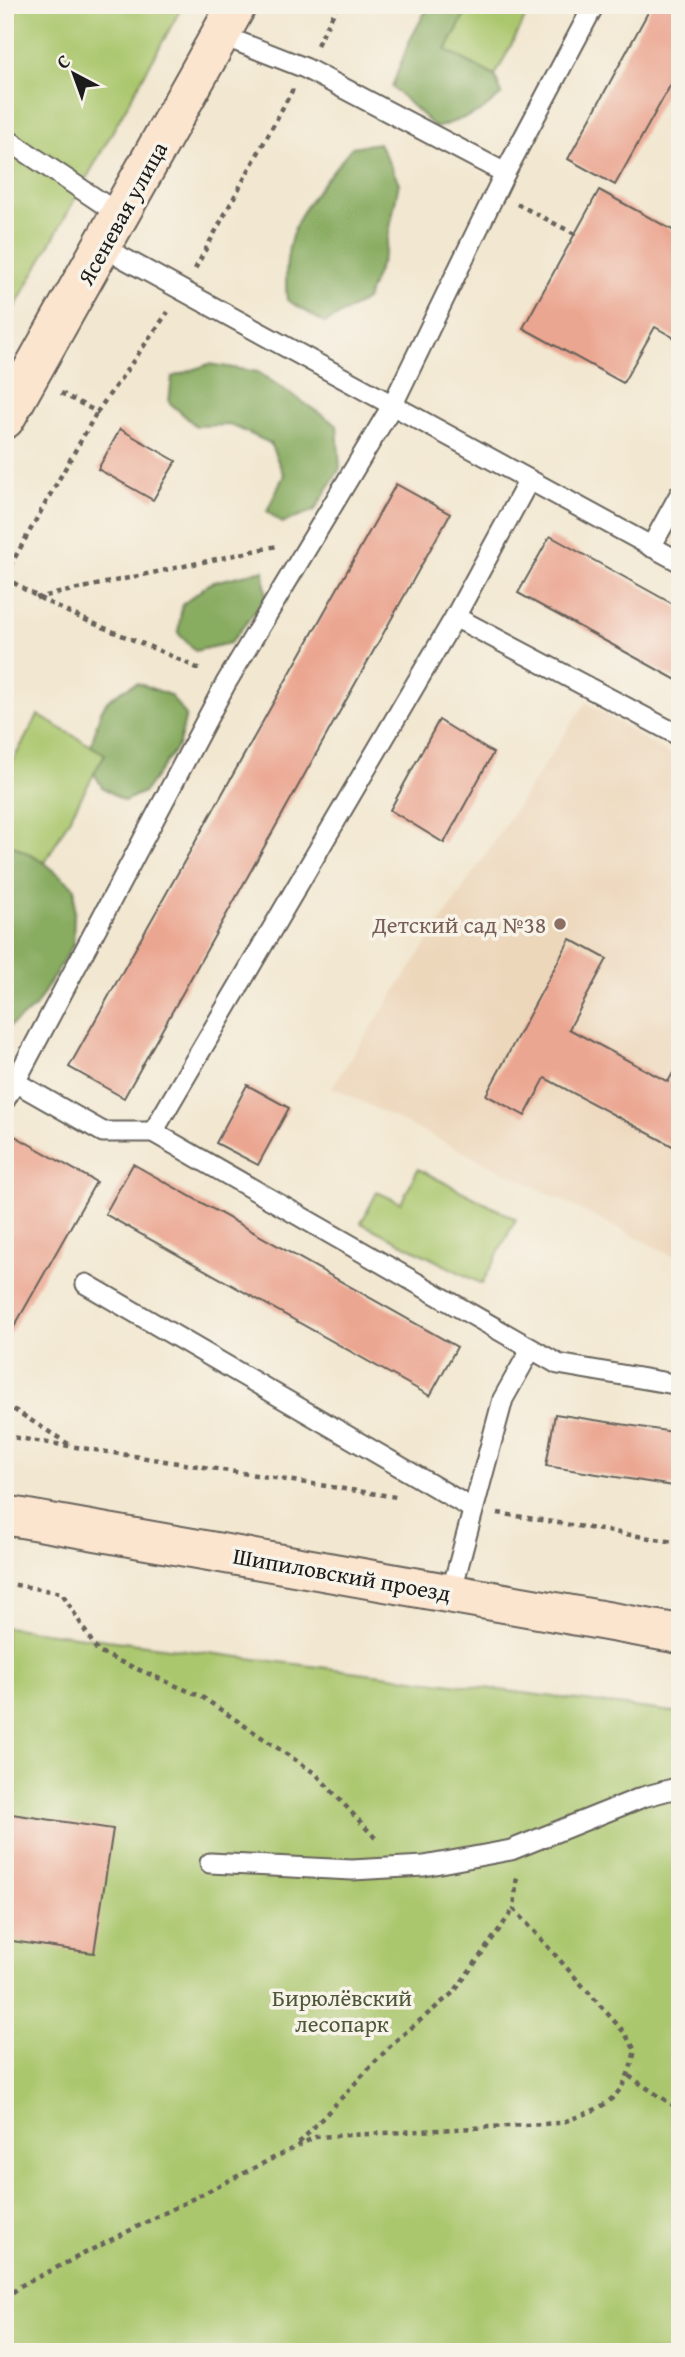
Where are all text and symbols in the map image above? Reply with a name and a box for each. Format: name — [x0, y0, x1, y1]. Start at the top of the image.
north arrow — [38, 38, 108, 108]
text: С — [50, 47, 76, 75]
street label: Ясеневая улица — [68, 135, 175, 292]
place label: Детский сад №38 — [371, 908, 546, 941]
marker: Детский сад №38 — [552, 916, 568, 932]
street label: Шипиловский проезд — [231, 1539, 454, 1609]
park label: Бирюлёвский лесопарк — [272, 1981, 412, 2040]

